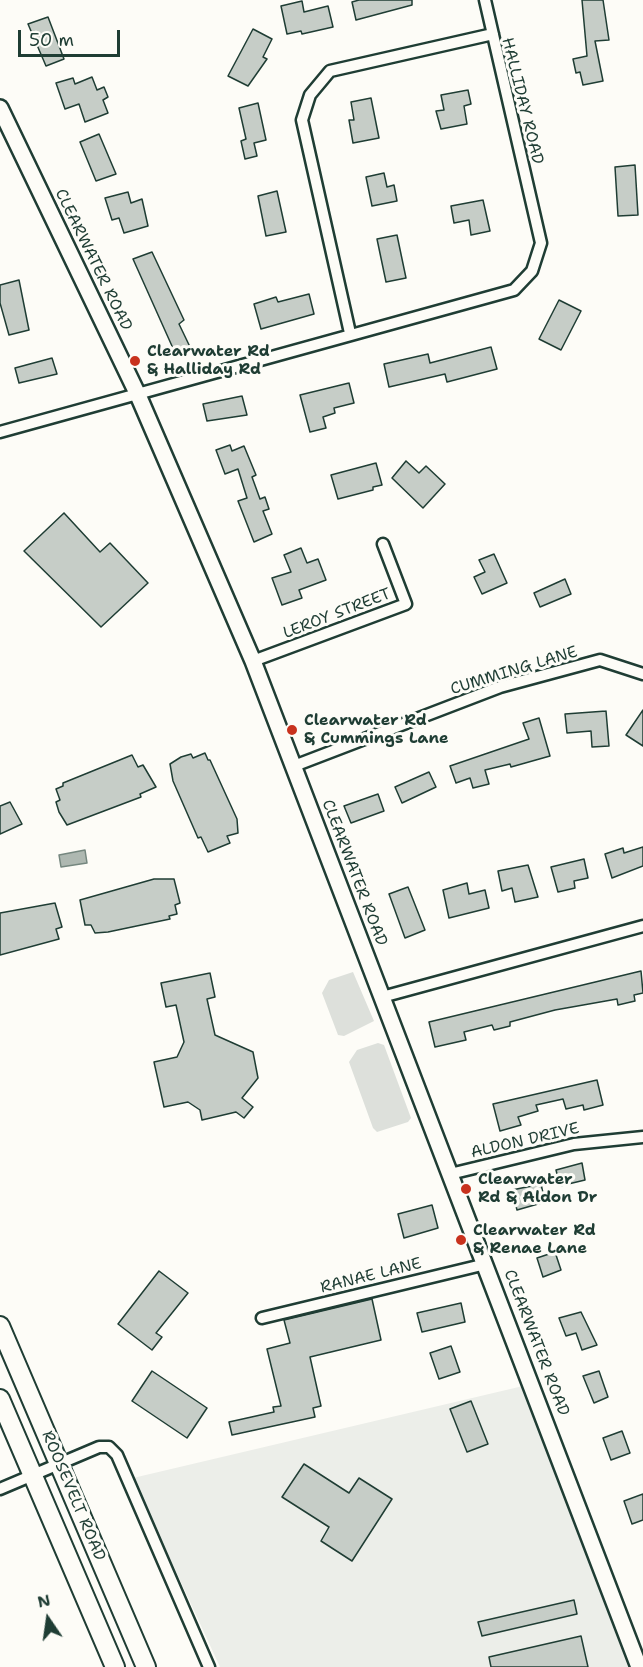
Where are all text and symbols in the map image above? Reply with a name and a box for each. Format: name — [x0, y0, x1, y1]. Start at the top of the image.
scale bar — [21, 18, 123, 56]
text: 50 m — [29, 28, 74, 52]
street label: HALLIDAY ROAD — [497, 36, 547, 166]
street label: CLEARWATER ROAD — [50, 186, 136, 334]
place label: Clearwater Rd & Halliday Rd — [147, 342, 270, 380]
marker: Clearwater Rd & Halliday Rd — [128, 354, 142, 368]
street label: LEROY STREET — [280, 585, 394, 643]
street label: CUMMING LANE — [448, 643, 580, 699]
place label: Clearwater Rd & Cummings Lane — [304, 711, 449, 749]
marker: Clearwater Rd & Cummings Lane — [285, 723, 299, 737]
street label: CLEARWATER ROAD — [317, 797, 391, 949]
street label: ALDON DRIVE — [469, 1119, 581, 1163]
place label: Clearwater Rd & Aldon Dr — [478, 1170, 597, 1208]
marker: Clearwater Rd & Aldon Dr — [459, 1182, 473, 1196]
place label: Clearwater Rd & Renae Lane — [473, 1221, 596, 1259]
marker: Clearwater Rd & Renae Lane — [454, 1233, 468, 1247]
street label: RANAE LANE — [318, 1254, 424, 1298]
street label: CLEARWATER ROAD — [499, 1267, 573, 1419]
street label: ROOSEVELT ROAD — [37, 1428, 109, 1564]
north arrow — [18, 1589, 78, 1649]
text: N — [35, 1589, 52, 1613]

